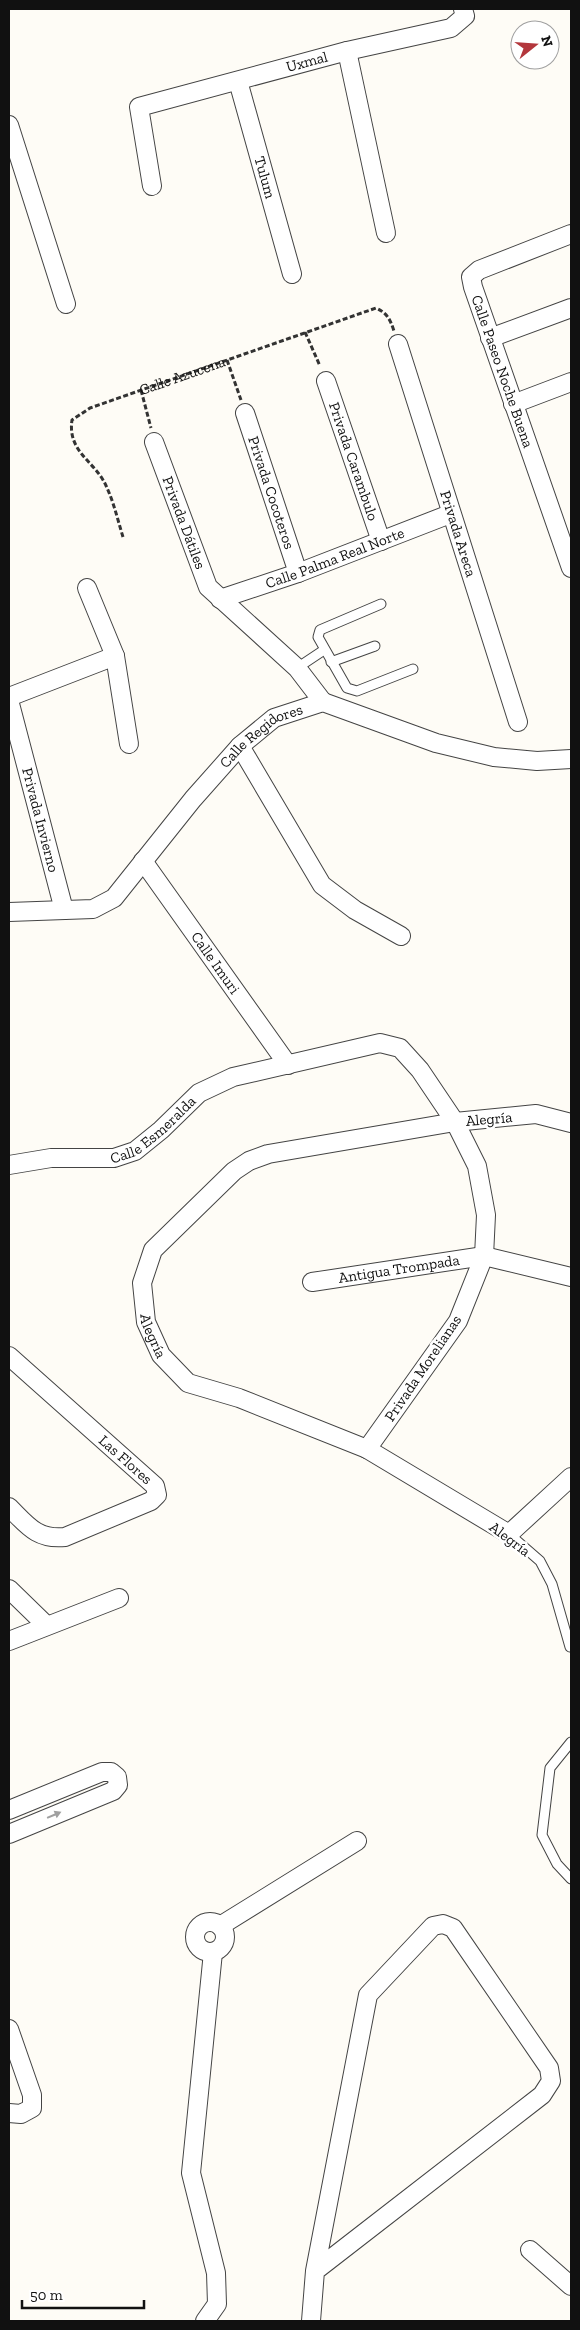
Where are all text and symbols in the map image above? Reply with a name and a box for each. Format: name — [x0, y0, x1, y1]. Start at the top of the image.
north arrow — [510, 20, 560, 70]
text: N — [537, 34, 557, 49]
street label: Uxmal — [284, 48, 330, 76]
street label: Tulum — [250, 154, 279, 201]
street label: Calle Paseo Noche Buena — [467, 293, 537, 450]
street label: Calle Azucena — [137, 352, 228, 399]
street label: Privada Carambulo — [325, 400, 382, 523]
street label: Privada Cocoteros — [244, 434, 299, 552]
street label: Privada Dátiles — [158, 474, 210, 572]
street label: Privada Areca — [436, 488, 480, 579]
street label: Calle Palma Real Norte — [263, 524, 407, 592]
street label: Calle Regidores — [216, 700, 305, 772]
street label: Privada Invierno — [18, 766, 63, 874]
street label: Calle Imuri — [187, 928, 244, 998]
street label: Calle Esmeralda — [108, 1092, 199, 1168]
street label: Alegría — [465, 1108, 513, 1130]
street label: Antigua Trompada — [337, 1251, 461, 1287]
street label: Privada Morelianas — [381, 1311, 465, 1425]
street label: Alegría — [136, 1313, 170, 1361]
street label: Las Flores — [95, 1431, 156, 1488]
street label: Alegría — [486, 1518, 534, 1560]
one-way arrow — [47, 1811, 61, 1819]
scale bar — [22, 2278, 145, 2310]
text: 50 m — [30, 2286, 63, 2304]

